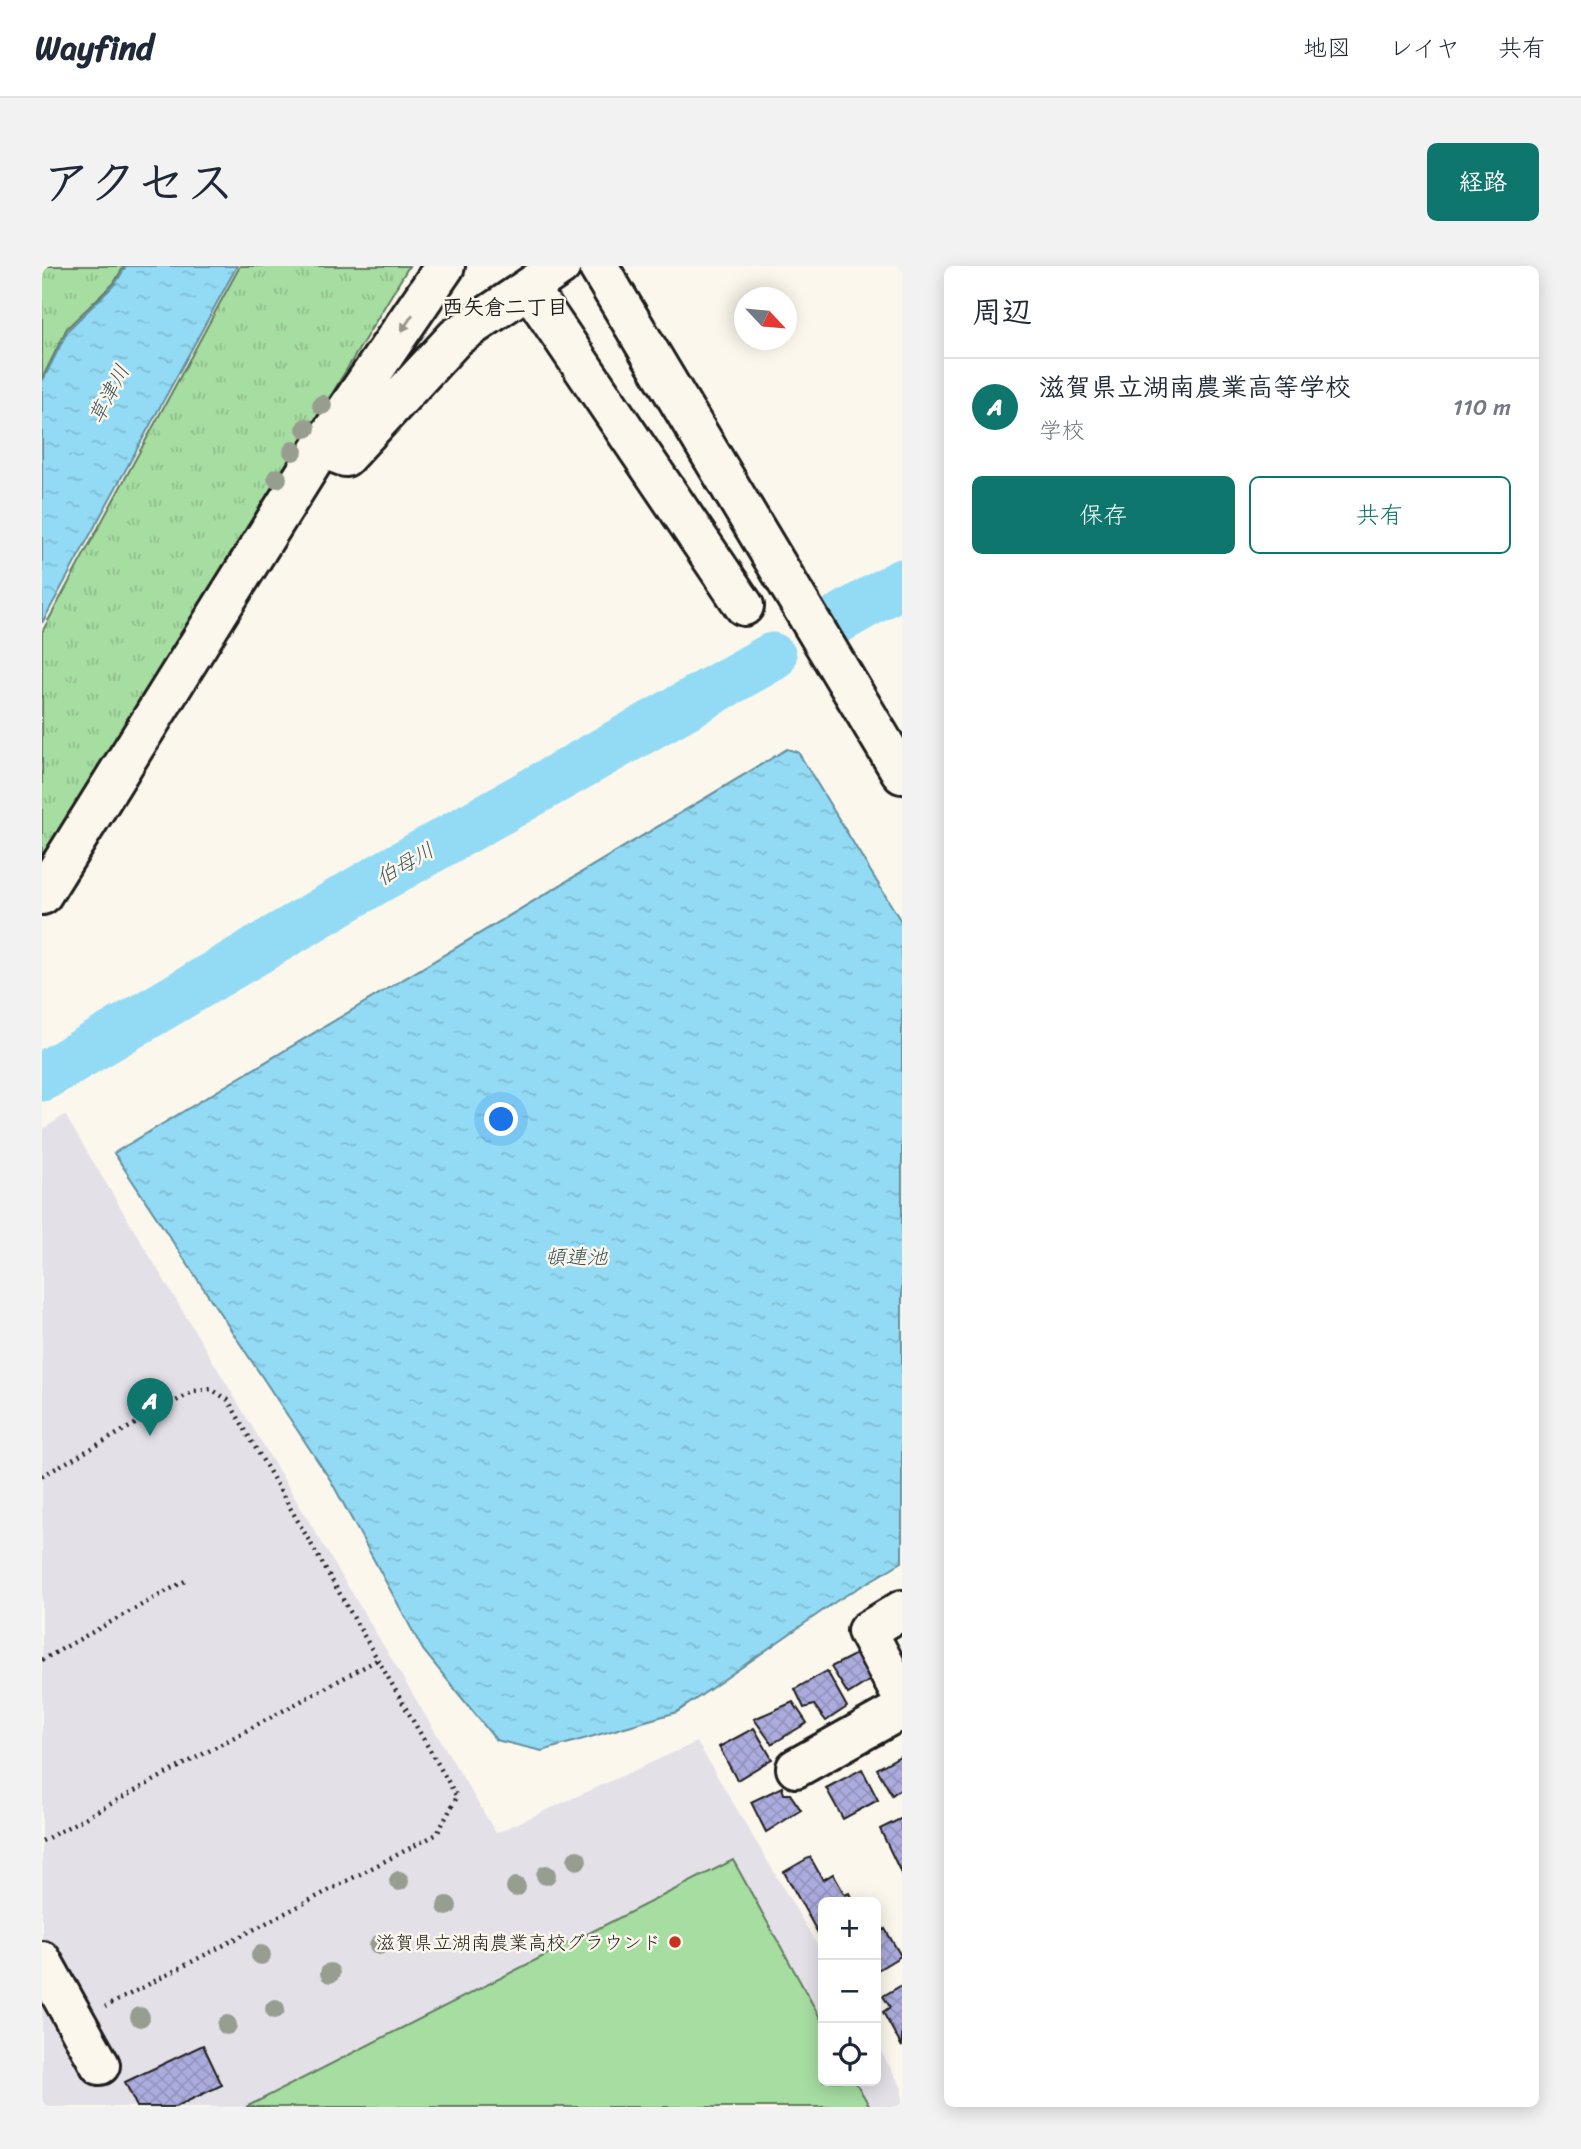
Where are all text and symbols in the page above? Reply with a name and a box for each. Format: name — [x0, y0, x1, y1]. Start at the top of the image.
text: Wayfind — [35, 19, 154, 77]
text: 地図 — [1303, 27, 1351, 69]
text: レイヤ — [1389, 27, 1460, 69]
text: 共有 — [1498, 27, 1546, 69]
text: アクセス — [42, 139, 235, 226]
button: 経路 — [1427, 143, 1539, 221]
text: 周辺 — [972, 285, 1032, 339]
north arrow — [734, 287, 797, 350]
district label: 西矢倉二丁目 — [442, 288, 568, 326]
one-way arrow — [400, 313, 413, 332]
water label: 草津川 — [77, 357, 141, 431]
text: 滋賀県立湖南農業高等学校 — [1039, 364, 1351, 410]
text: A — [987, 387, 1003, 428]
text: 110 m — [1453, 387, 1511, 428]
text: 学校 — [1039, 410, 1085, 451]
button: 保存 — [972, 476, 1235, 554]
button: 共有 — [1249, 476, 1511, 554]
water label: 伯母川 — [368, 832, 442, 896]
your location — [484, 1102, 518, 1136]
water label: 頓連池 — [545, 1238, 608, 1276]
pin: A — [127, 1378, 173, 1436]
map controls — [818, 1897, 881, 2086]
button: + — [818, 1897, 881, 1960]
place label: 滋賀県立湖南農業高校グラウンド — [376, 1926, 661, 1959]
marker: 滋賀県立湖南農業高校グラウンド — [667, 1934, 683, 1950]
button: − — [818, 1960, 881, 2023]
button: locate — [818, 2023, 881, 2086]

